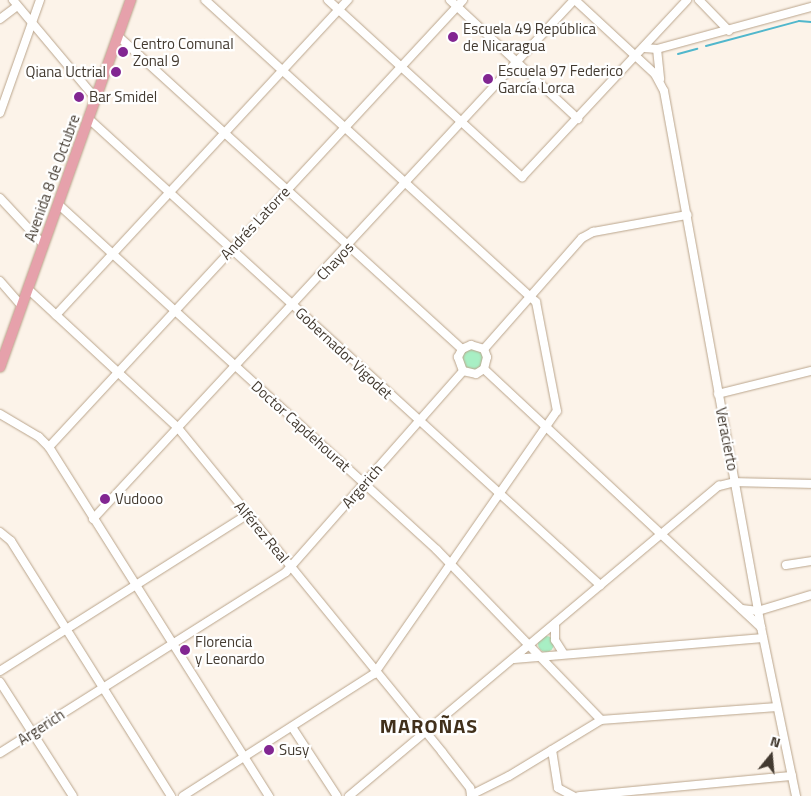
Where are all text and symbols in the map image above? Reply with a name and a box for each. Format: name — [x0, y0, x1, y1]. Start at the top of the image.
place label: Escuela 49 República de Nicaragua — [463, 19, 596, 54]
marker: Escuela 49 República de Nicaragua — [447, 31, 459, 43]
place label: Centro Comunal Zonal 9 — [133, 34, 234, 69]
marker: Centro Comunal Zonal 9 — [117, 46, 129, 58]
place label: Escuela 97 Federico García Lorca — [498, 61, 623, 96]
place label: Qiana Uctrial — [26, 63, 106, 81]
marker: Qiana Uctrial — [110, 66, 122, 78]
marker: Escuela 97 Federico García Lorca — [482, 73, 494, 85]
place label: Bar Smidel — [89, 88, 157, 106]
marker: Bar Smidel — [73, 91, 85, 103]
street label: Avenida 8 de Octubre — [21, 112, 83, 244]
street label: Andrés Latorre — [217, 183, 293, 263]
street label: Chayos — [313, 238, 357, 284]
street label: Gobernador Vigodet — [292, 303, 396, 403]
street label: Doctor Capdehourat — [248, 377, 354, 475]
street label: Veracierto — [712, 406, 742, 472]
street label: Argerich — [338, 460, 386, 512]
place label: Vudooo — [115, 490, 163, 508]
marker: Vudooo — [99, 493, 111, 505]
street label: Alférez Real — [231, 497, 293, 567]
place label: Florencia y Leonardo — [195, 632, 265, 667]
marker: Florencia y Leonardo — [179, 644, 191, 656]
street label: Argerich — [14, 705, 68, 749]
district label: MAROÑAS — [379, 713, 479, 737]
text: N — [768, 730, 783, 753]
north arrow — [746, 731, 796, 781]
place label: Susy — [279, 741, 309, 759]
marker: Susy — [263, 744, 275, 756]

